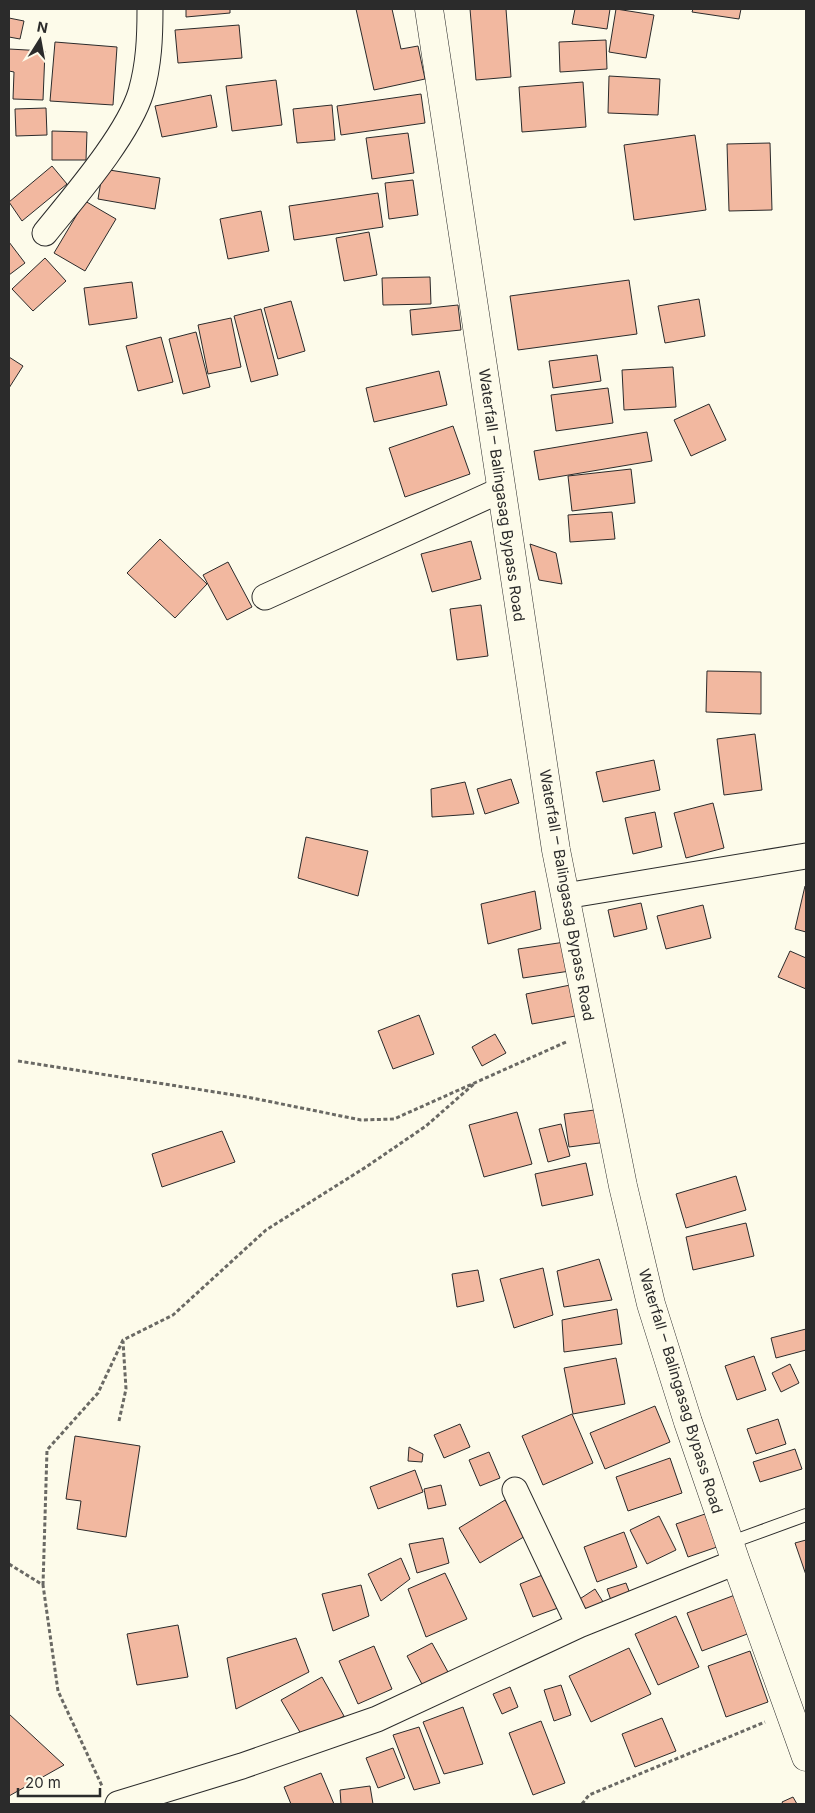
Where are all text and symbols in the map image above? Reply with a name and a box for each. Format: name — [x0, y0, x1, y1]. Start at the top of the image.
north arrow — [15, 15, 65, 65]
text: N — [36, 17, 49, 36]
street label: Waterfall ‒ Balingasag Bypass Road — [475, 367, 529, 623]
street label: Waterfall ‒ Balingasag Bypass Road — [536, 768, 598, 1022]
street label: Waterfall ‒ Balingasag Bypass Road — [635, 1266, 727, 1516]
scale bar — [18, 1766, 100, 1798]
text: 20 m — [25, 1773, 61, 1792]

